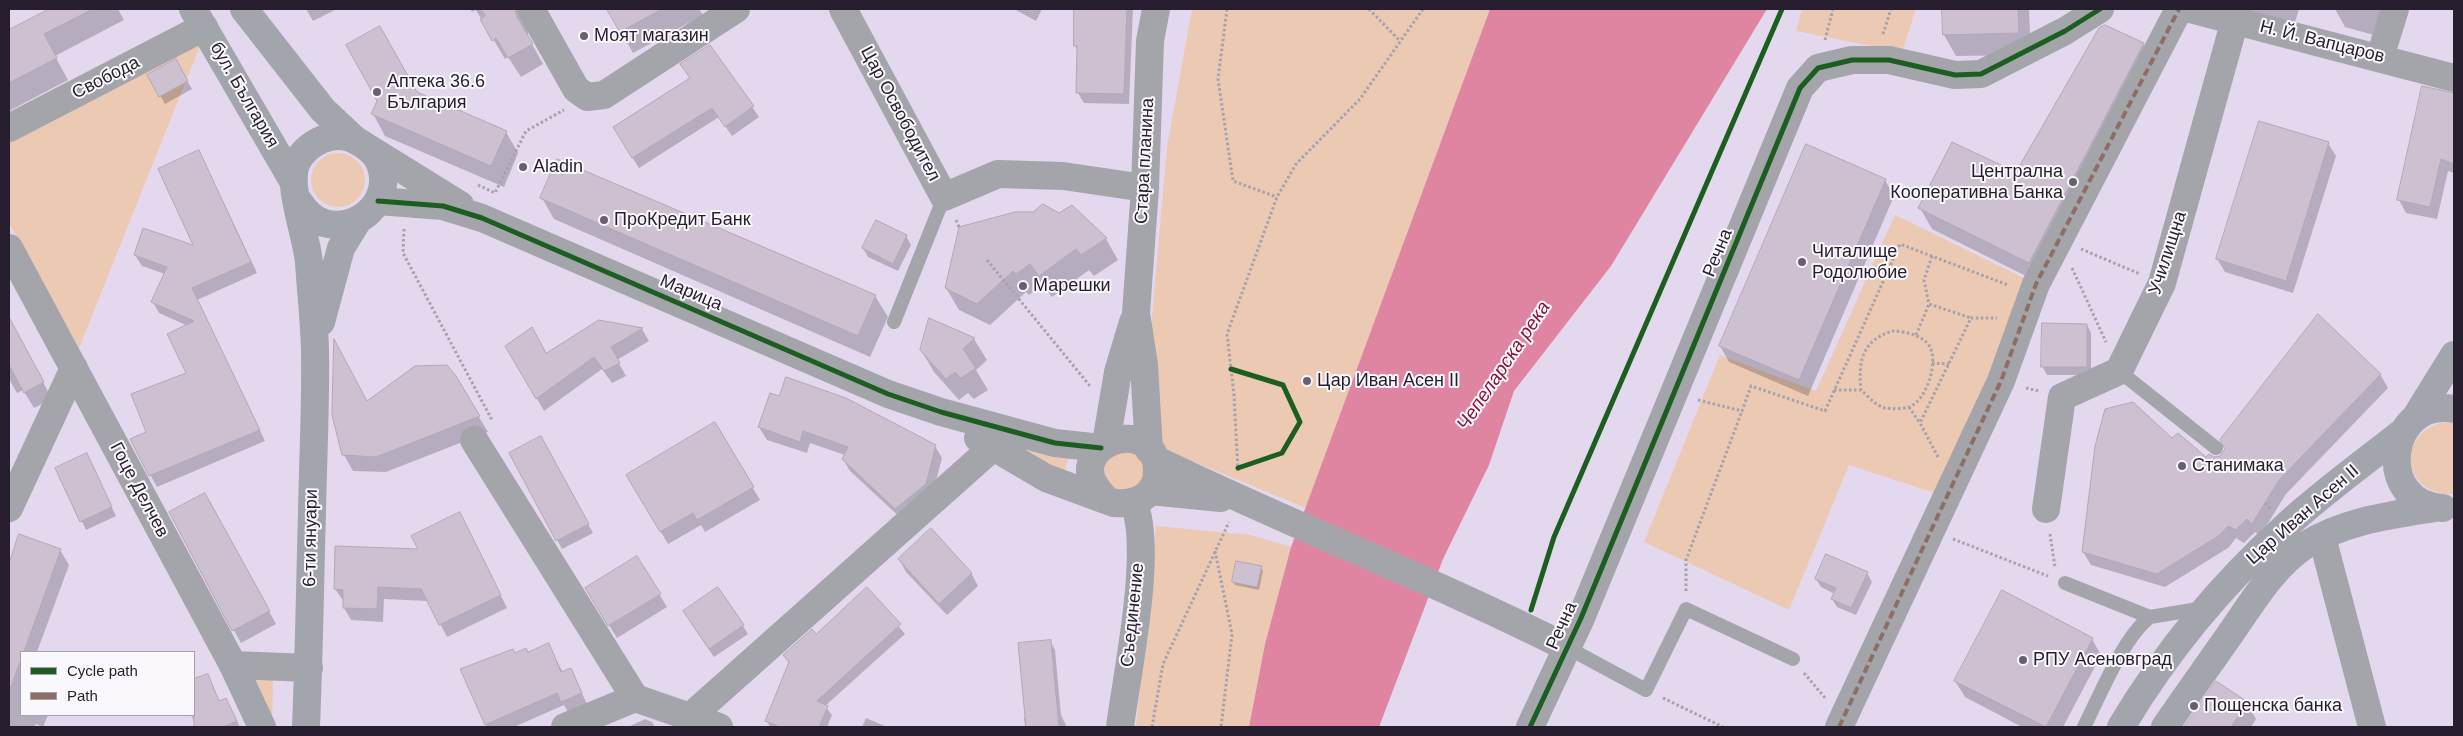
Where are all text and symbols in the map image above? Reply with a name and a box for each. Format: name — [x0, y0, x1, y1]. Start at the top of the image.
street label: Н. Й. Вапцаров — [2257, 16, 2387, 68]
place label: Моят магазин — [594, 25, 709, 47]
marker: Моят магазин — [578, 30, 590, 42]
street label: бул. България — [205, 38, 283, 152]
street label: Цар Освободител — [855, 43, 945, 185]
street label: Свобода — [69, 52, 143, 104]
place label: Аптека 36.6 България — [387, 71, 485, 114]
marker: Аптека 36.6 България — [371, 86, 383, 98]
street label: Стара планина — [1131, 97, 1159, 225]
place label: Aladin — [533, 156, 583, 178]
marker: Aladin — [517, 161, 529, 173]
place label: Централна Кооперативна Банка — [1890, 161, 2063, 203]
marker: Централна Кооперативна Банка — [2067, 176, 2079, 188]
place label: ПроКредит Банк — [614, 209, 751, 231]
street label: Училищна — [2144, 209, 2192, 297]
marker: ПроКредит Банк — [598, 214, 610, 226]
street label: Речна — [1699, 226, 1737, 280]
place label: Читалище Родолюбие — [1812, 241, 1907, 284]
marker: Читалище Родолюбие — [1796, 256, 1808, 268]
street label: Марица — [657, 270, 725, 316]
place label: Марешки — [1033, 275, 1111, 297]
marker: Марешки — [1017, 280, 1029, 292]
water label: Чепеларска река — [1452, 297, 1556, 435]
place label: Цар Иван Асен II — [1317, 370, 1459, 392]
marker: Цар Иван Асен II — [1301, 375, 1313, 387]
street label: Гоце Делчев — [105, 439, 173, 541]
place label: Станимака — [2192, 455, 2284, 477]
marker: Станимака — [2176, 460, 2188, 472]
street label: Цар Иван Асен II — [2242, 460, 2364, 570]
street label: 6-ти януари — [299, 489, 323, 587]
street label: Съединение — [1117, 562, 1149, 668]
street label: Речна — [1542, 599, 1582, 653]
place label: РПУ Асеновград — [2033, 649, 2172, 671]
legend — [20, 651, 195, 716]
marker: РПУ Асеновград — [2017, 654, 2029, 666]
text: Cycle path — [67, 662, 138, 679]
text: Path — [67, 687, 98, 704]
place label: Пощенска банка — [2204, 695, 2342, 717]
marker: Пощенска банка — [2188, 700, 2200, 712]

